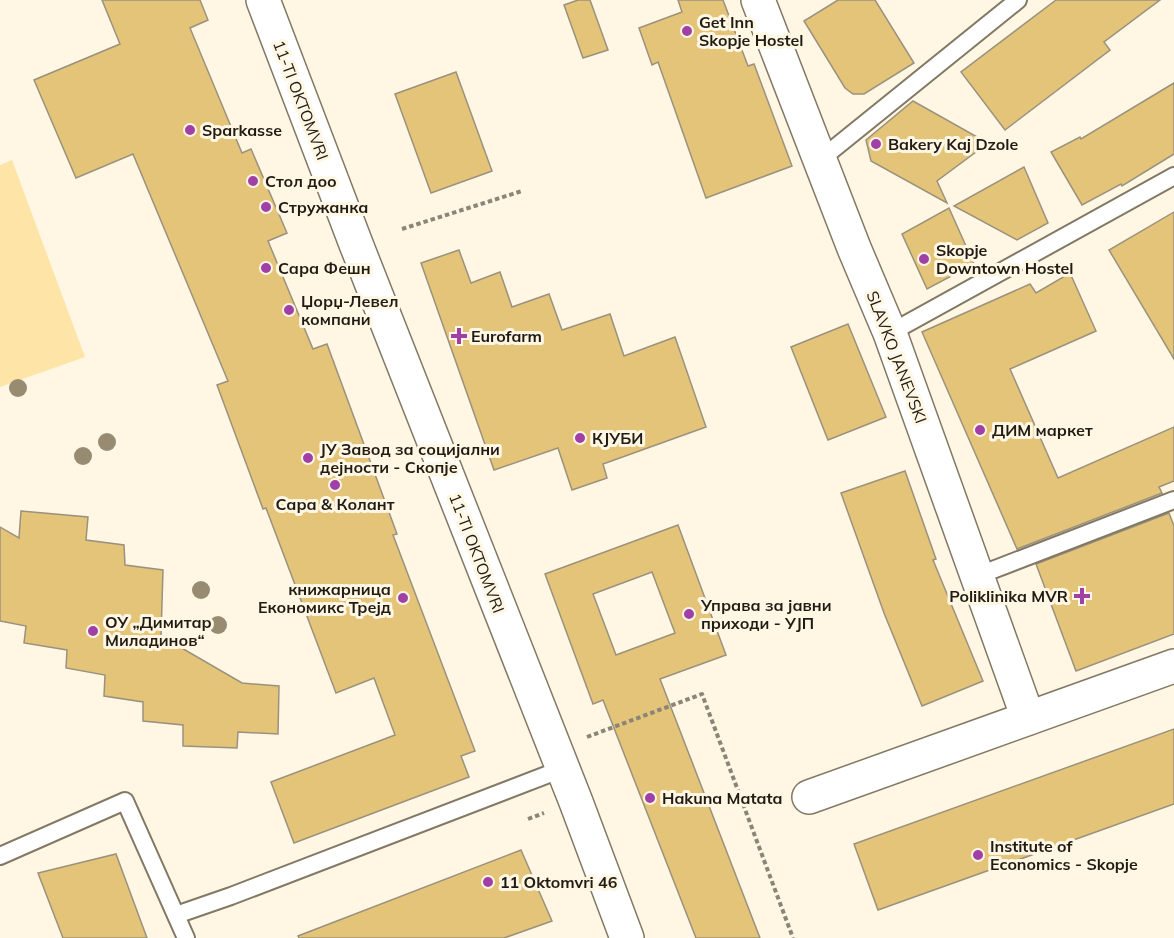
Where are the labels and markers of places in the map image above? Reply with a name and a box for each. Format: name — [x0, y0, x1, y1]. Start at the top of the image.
place label: Get Inn Skopje Hostel — [699, 12, 803, 50]
marker: Get Inn Skopje Hostel — [680, 24, 694, 38]
place label: Sparkasse — [202, 120, 282, 140]
marker: Sparkasse — [183, 123, 197, 137]
place label: Bakery Kaj Dzole — [888, 134, 1018, 154]
marker: Bakery Kaj Dzole — [869, 137, 883, 151]
place label: Стол доо — [265, 171, 337, 191]
marker: Стол доо — [246, 174, 260, 188]
place label: Стружанка — [278, 197, 369, 217]
marker: Стружанка — [259, 200, 273, 214]
place label: Skopje Downtown Hostel — [936, 240, 1073, 278]
marker: Skopje Downtown Hostel — [917, 252, 931, 266]
place label: Сара Фешн — [278, 258, 371, 278]
marker: Сара Фешн — [259, 261, 273, 275]
place label: Џорџ-Левел компани — [301, 291, 398, 329]
marker: Џорџ-Левел компани — [282, 303, 296, 317]
place label: Eurofarm — [471, 326, 542, 346]
marker: Eurofarm — [452, 329, 466, 343]
place label: ДИМ маркет — [992, 420, 1093, 440]
marker: ДИМ маркет — [973, 423, 987, 437]
place label: КЈУБИ — [592, 428, 643, 448]
marker: КЈУБИ — [573, 431, 587, 445]
place label: ЈУ Завод за социјални дејности - Скопје — [320, 439, 500, 477]
marker: ЈУ Завод за социјални дејности - Скопје — [301, 451, 315, 465]
marker: Сара & Колант — [328, 478, 342, 492]
place label: Сара & Колант — [276, 494, 395, 514]
place label: книжарница Економикс Трејд — [258, 579, 391, 617]
place label: Poliklinika MVR — [949, 586, 1068, 606]
marker: Poliklinika MVR — [1073, 587, 1091, 605]
marker: книжарница Економикс Трејд — [396, 591, 410, 605]
place label: Управа за јавни приходи - УЈП — [700, 595, 832, 633]
marker: Управа за јавни приходи - УЈП — [682, 607, 696, 621]
place label: ОУ „Димитар Миладинов“ — [105, 612, 212, 650]
marker: ОУ „Димитар Миладинов“ — [86, 624, 100, 638]
place label: Hakuna Matata — [662, 788, 782, 808]
marker: Hakuna Matata — [643, 791, 657, 805]
place label: Institute of Economics - Skopje — [990, 836, 1138, 874]
marker: Institute of Economics - Skopje — [971, 848, 985, 862]
place label: 11 Oktomvri 46 — [500, 872, 618, 892]
marker: 11 Oktomvri 46 — [481, 875, 495, 889]

